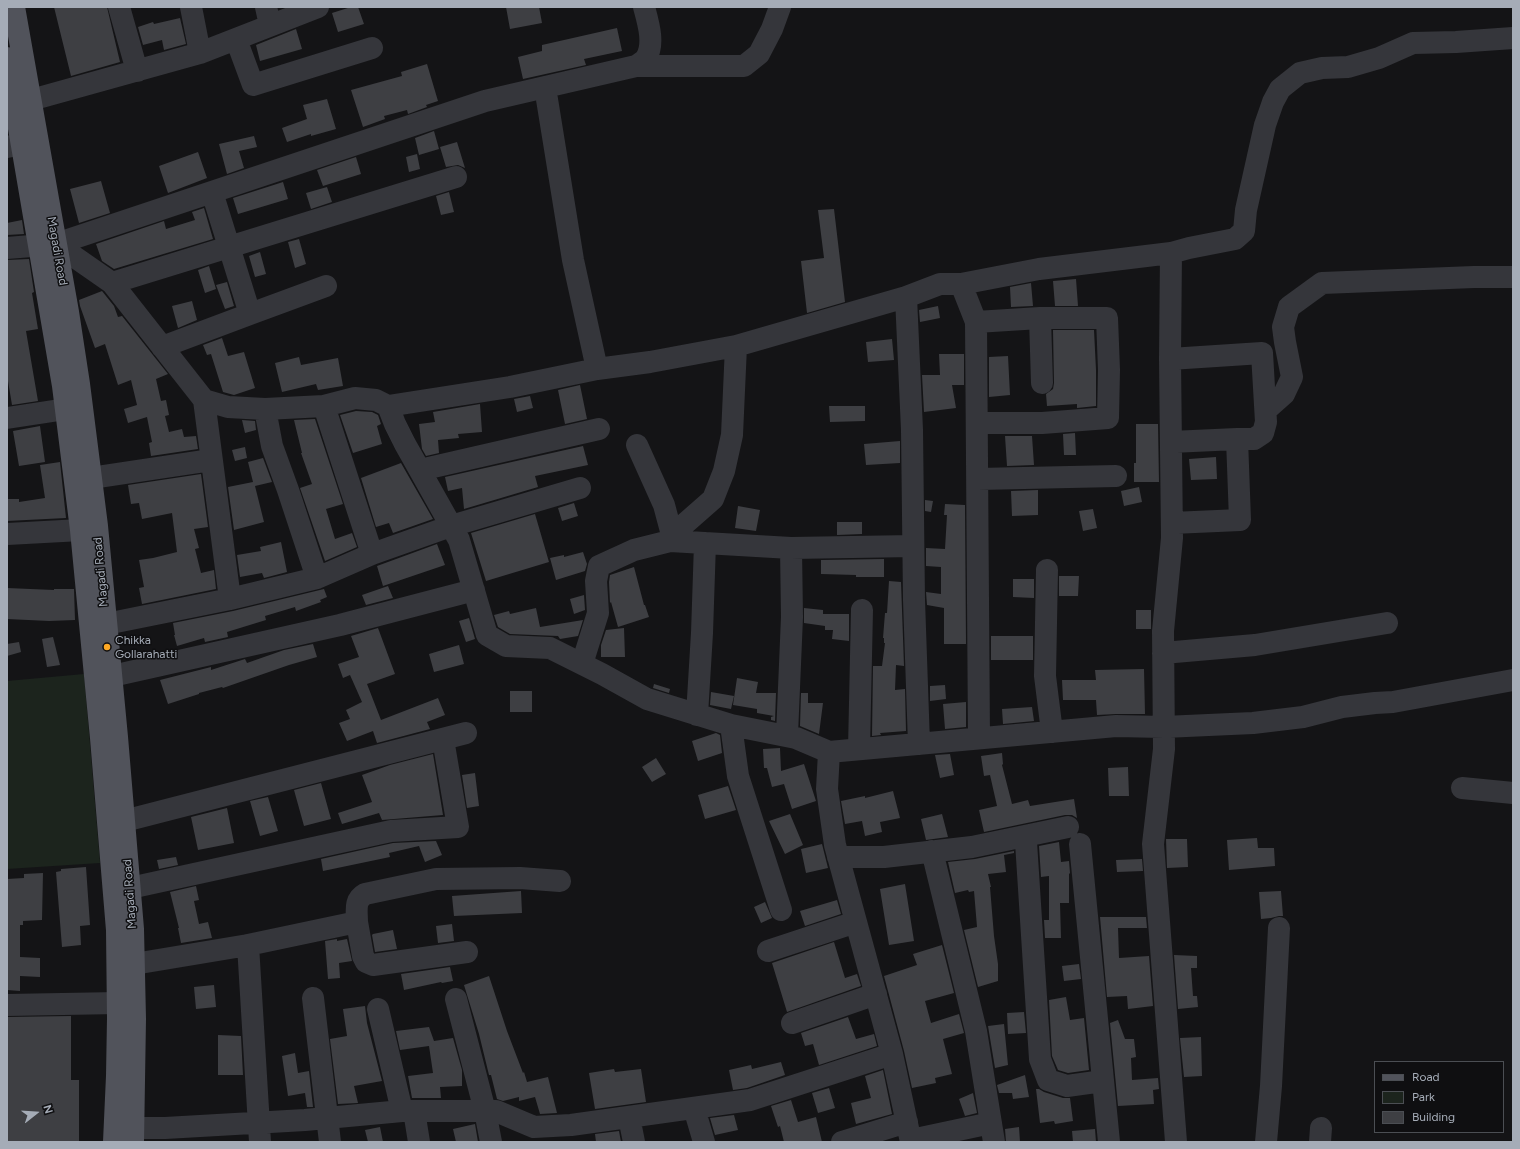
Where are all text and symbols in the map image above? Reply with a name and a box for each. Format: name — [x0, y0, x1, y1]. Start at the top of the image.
street label: Magadi Road — [44, 215, 70, 287]
street label: Magadi Road — [91, 537, 111, 607]
place label: Chikka Gollarahatti — [115, 633, 177, 661]
marker: Chikka Gollarahatti — [102, 642, 112, 652]
street label: Magadi Road — [120, 859, 140, 929]
legend — [1374, 1061, 1504, 1133]
text: Road — [1412, 1070, 1440, 1084]
text: Park — [1412, 1090, 1435, 1104]
north arrow — [16, 1093, 56, 1133]
text: N — [40, 1103, 55, 1115]
text: Building — [1412, 1110, 1455, 1124]

